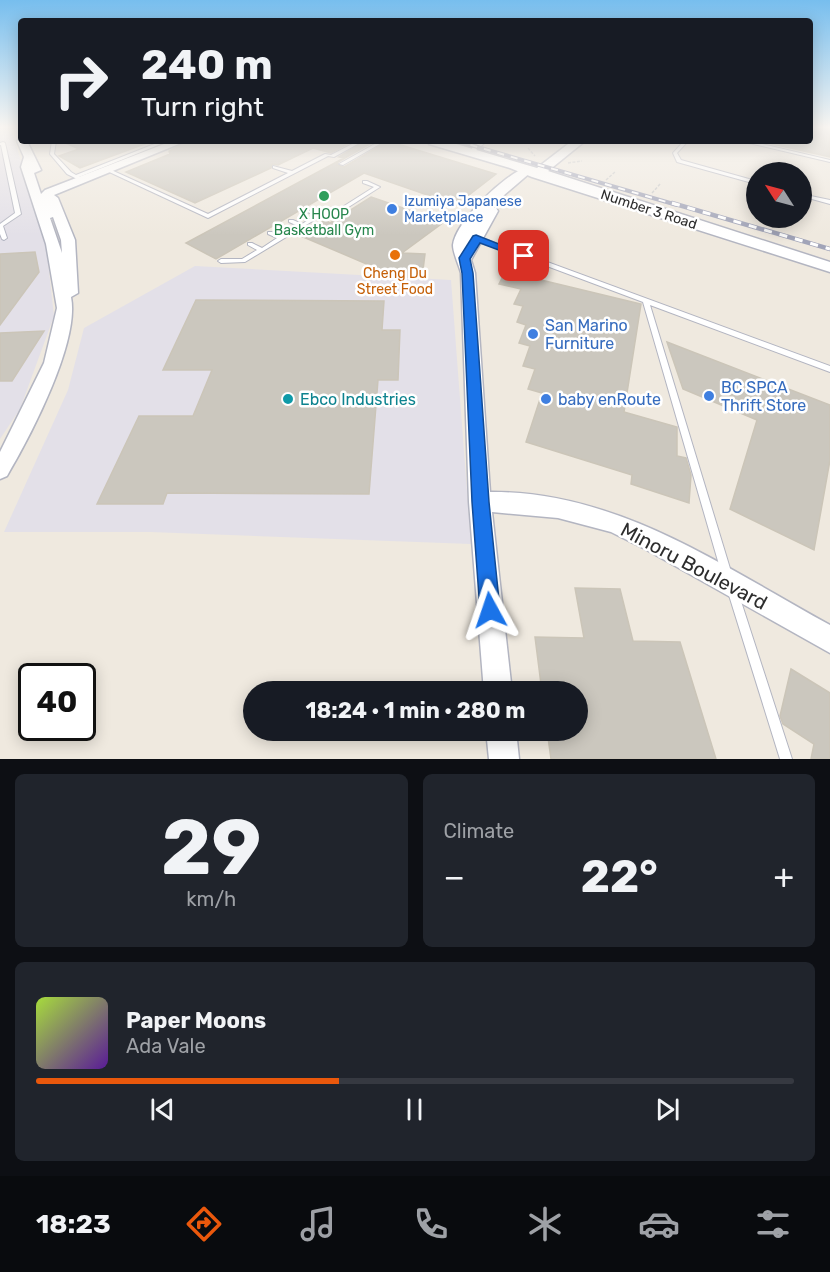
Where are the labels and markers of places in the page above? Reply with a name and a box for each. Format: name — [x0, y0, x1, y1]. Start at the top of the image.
marker: X HOOP Basketball Gym — [317, 189, 331, 203]
place label: Izumiya Japanese Marketplace — [404, 193, 522, 226]
marker: Izumiya Japanese Marketplace — [385, 202, 399, 216]
place label: X HOOP Basketball Gym — [274, 206, 374, 239]
pin — [498, 230, 549, 281]
marker: Cheng Du Street Food — [388, 248, 402, 262]
place label: Cheng Du Street Food — [357, 265, 433, 298]
place label: San Marino Furniture — [545, 316, 628, 353]
marker: San Marino Furniture — [526, 327, 540, 341]
place label: BC SPCA Thrift Store — [721, 378, 806, 415]
marker: BC SPCA Thrift Store — [702, 389, 716, 403]
place label: Ebco Industries — [300, 390, 416, 409]
place label: baby enRoute — [558, 390, 661, 409]
marker: Ebco Industries — [281, 392, 295, 406]
marker: baby enRoute — [539, 392, 553, 406]

